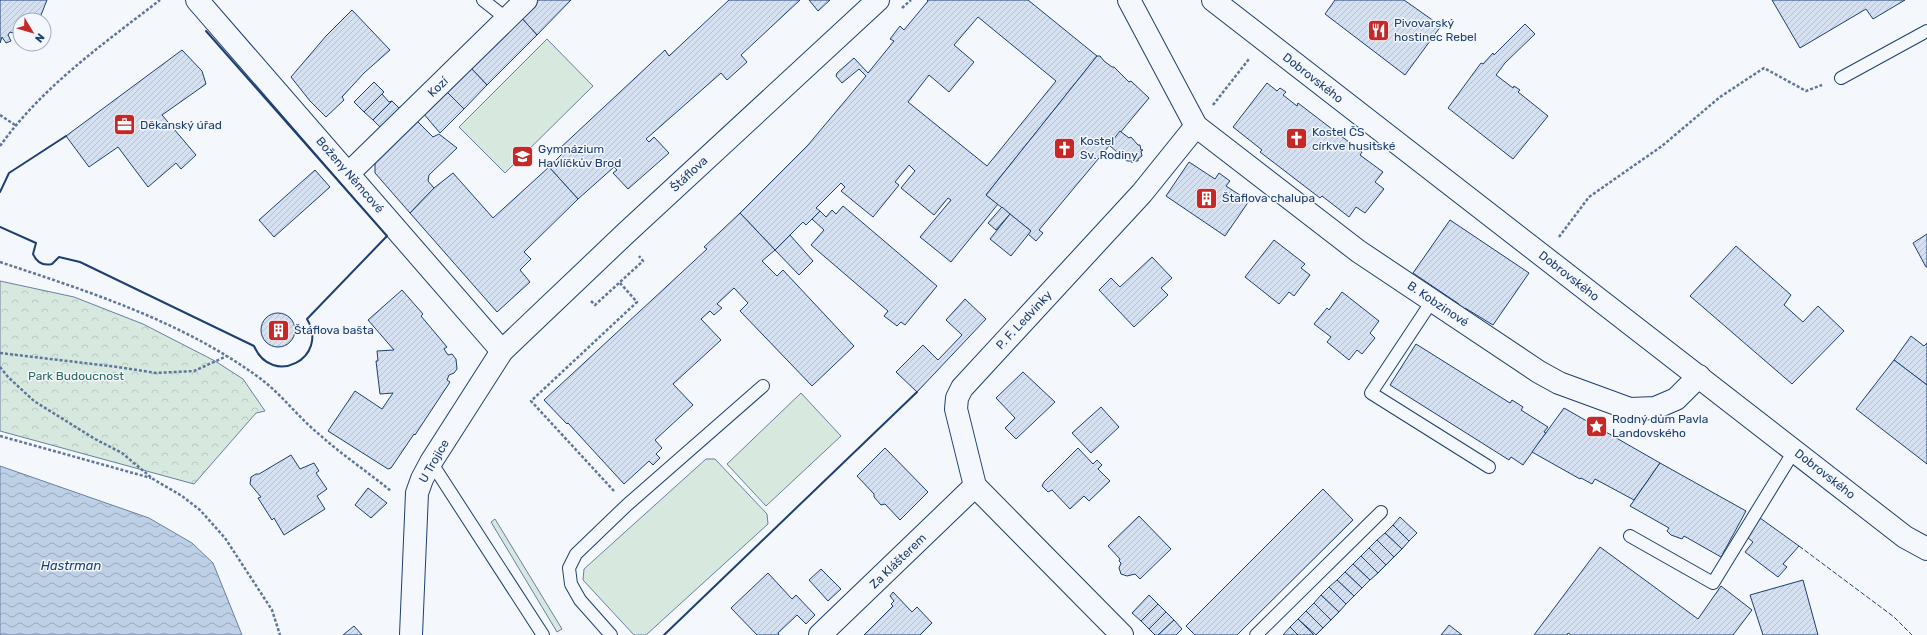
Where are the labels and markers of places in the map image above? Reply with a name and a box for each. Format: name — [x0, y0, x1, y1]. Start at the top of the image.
place label: Pivovarský hostinec Rebel — [1394, 16, 1477, 44]
restaurant icon: Pivovarský hostinec Rebel — [1366, 17, 1392, 43]
office icon: Děkanský úřad — [112, 112, 138, 138]
place label: Děkanský úřad — [140, 118, 222, 132]
place label: Kostel ČS církve husitské — [1312, 125, 1396, 153]
church icon: Kostel ČS církve husitské — [1283, 126, 1309, 152]
place label: Kostel Sv. Rodiny — [1080, 134, 1138, 162]
church icon: Kostel Sv. Rodiny — [1052, 135, 1078, 161]
place label: Gymnázium Havlíčkův Brod — [538, 142, 621, 170]
school or university icon: Gymnázium Havlíčkův Brod — [509, 143, 535, 169]
building icon: Štaflova chalupa — [1194, 185, 1220, 211]
place label: Štaflova chalupa — [1222, 191, 1315, 205]
building icon: Štáflova bašta — [265, 317, 291, 343]
place label: Štáflova bašta — [294, 323, 374, 337]
place label: Rodný dům Pavla Landovského — [1612, 412, 1708, 440]
place icon: Rodný dům Pavla Landovského — [1583, 413, 1609, 439]

